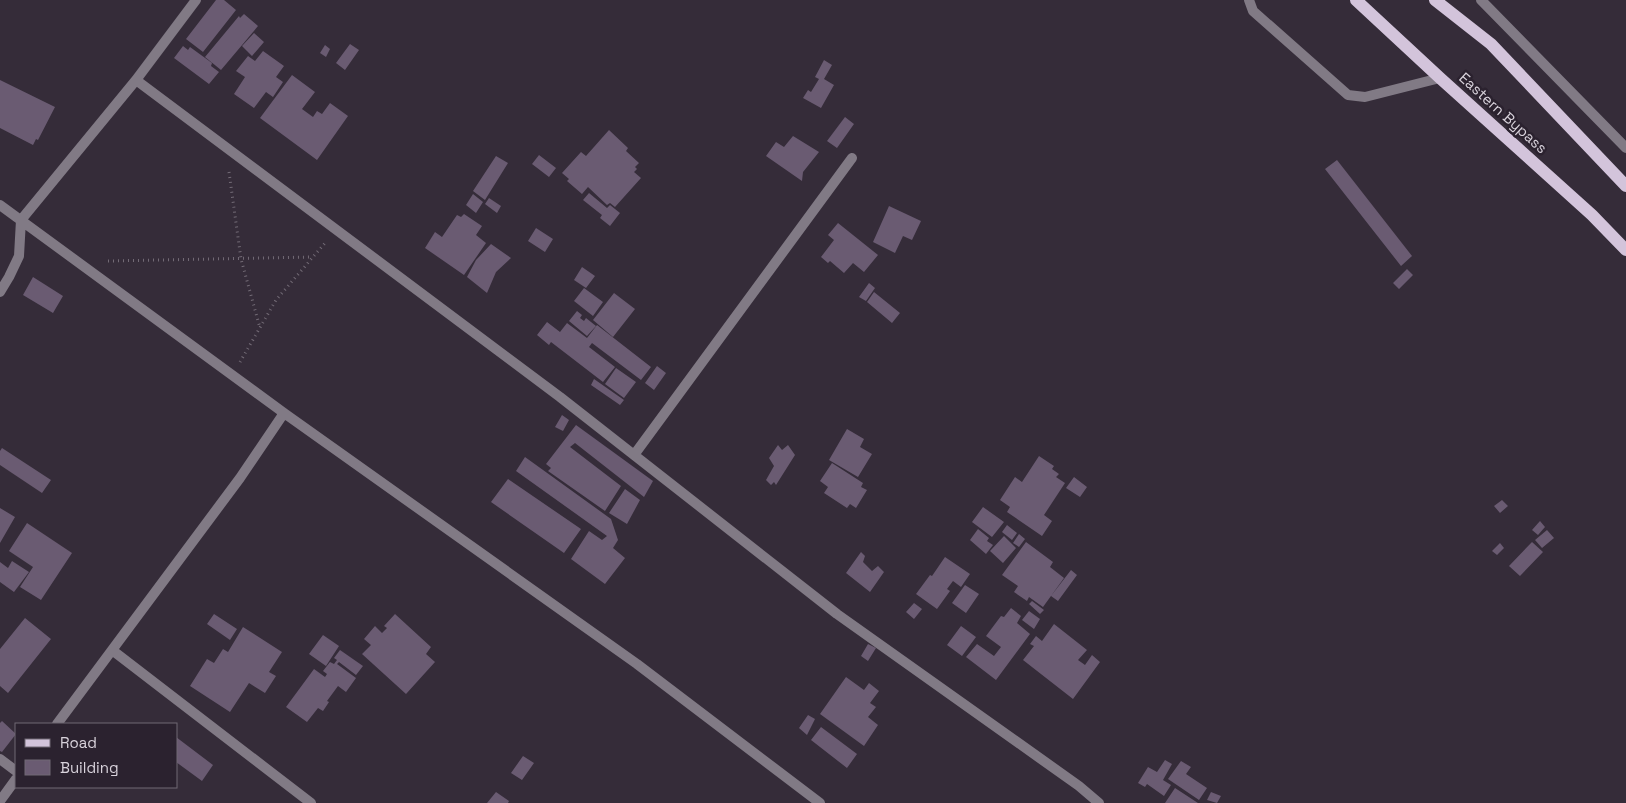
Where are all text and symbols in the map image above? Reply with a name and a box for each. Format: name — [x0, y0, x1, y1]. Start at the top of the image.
street label: Eastern Bypass — [1455, 68, 1551, 157]
legend — [15, 723, 178, 788]
text: Road — [60, 733, 97, 752]
text: Building — [60, 758, 119, 777]

